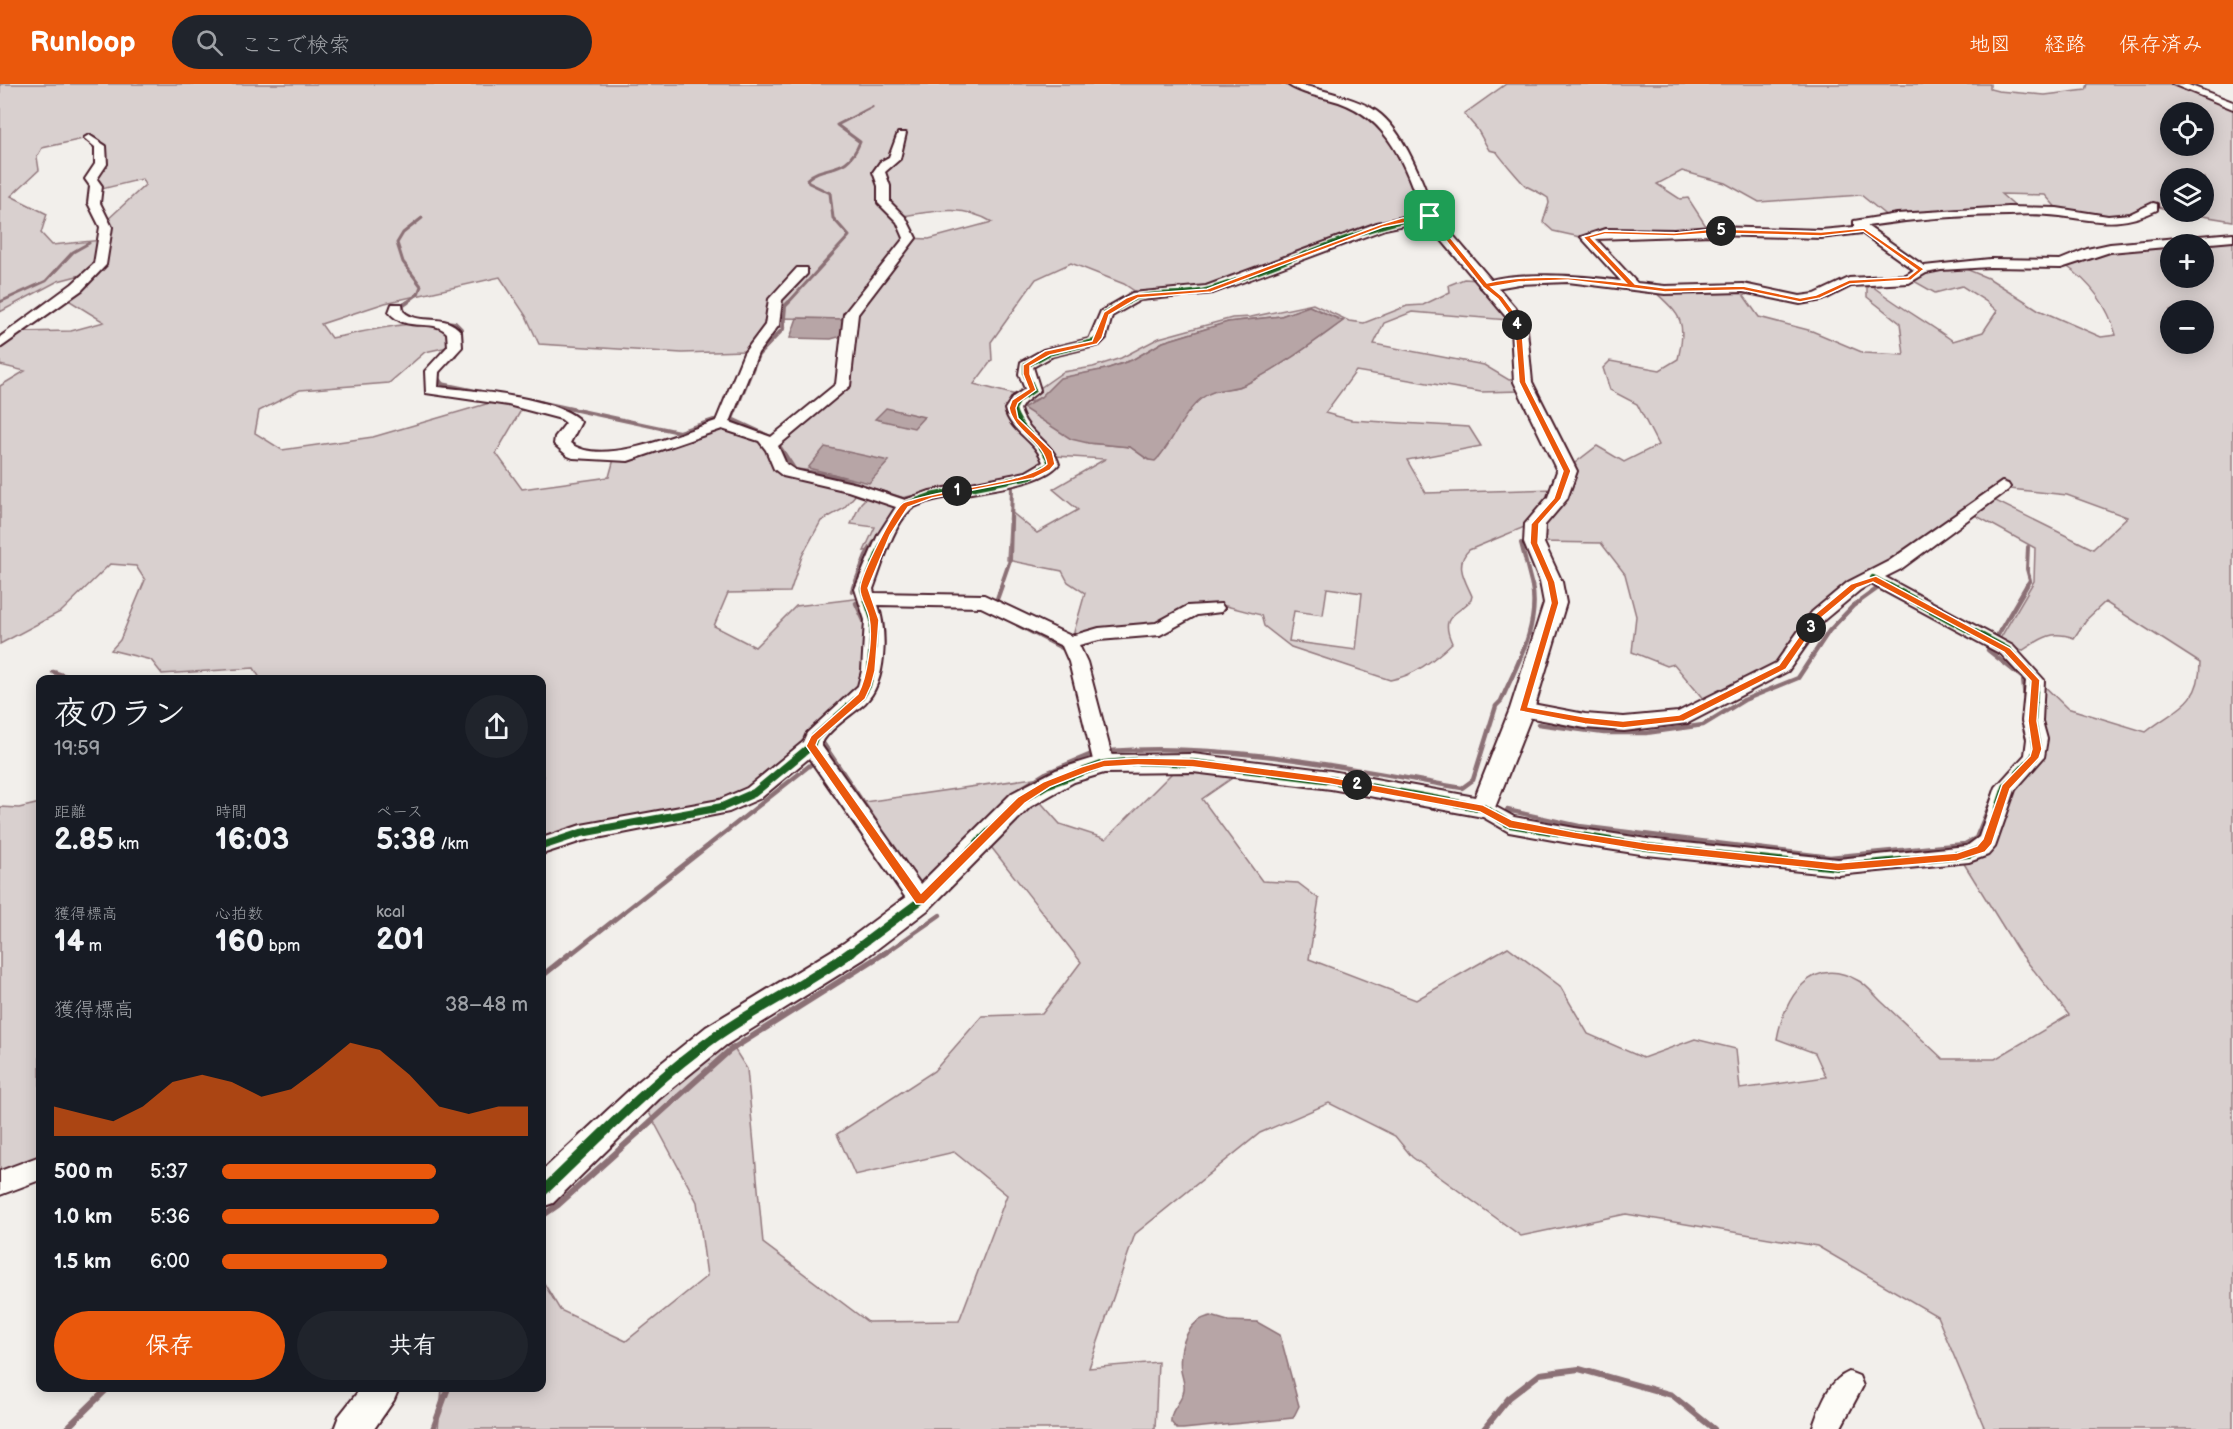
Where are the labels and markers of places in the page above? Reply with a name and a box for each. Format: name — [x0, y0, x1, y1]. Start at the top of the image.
pin — [1404, 190, 1455, 241]
pin: 5 — [1706, 216, 1736, 246]
pin: 4 — [1502, 310, 1532, 340]
pin: 1 — [942, 476, 972, 506]
pin: 3 — [1796, 613, 1826, 643]
pin: 2 — [1342, 770, 1372, 800]

